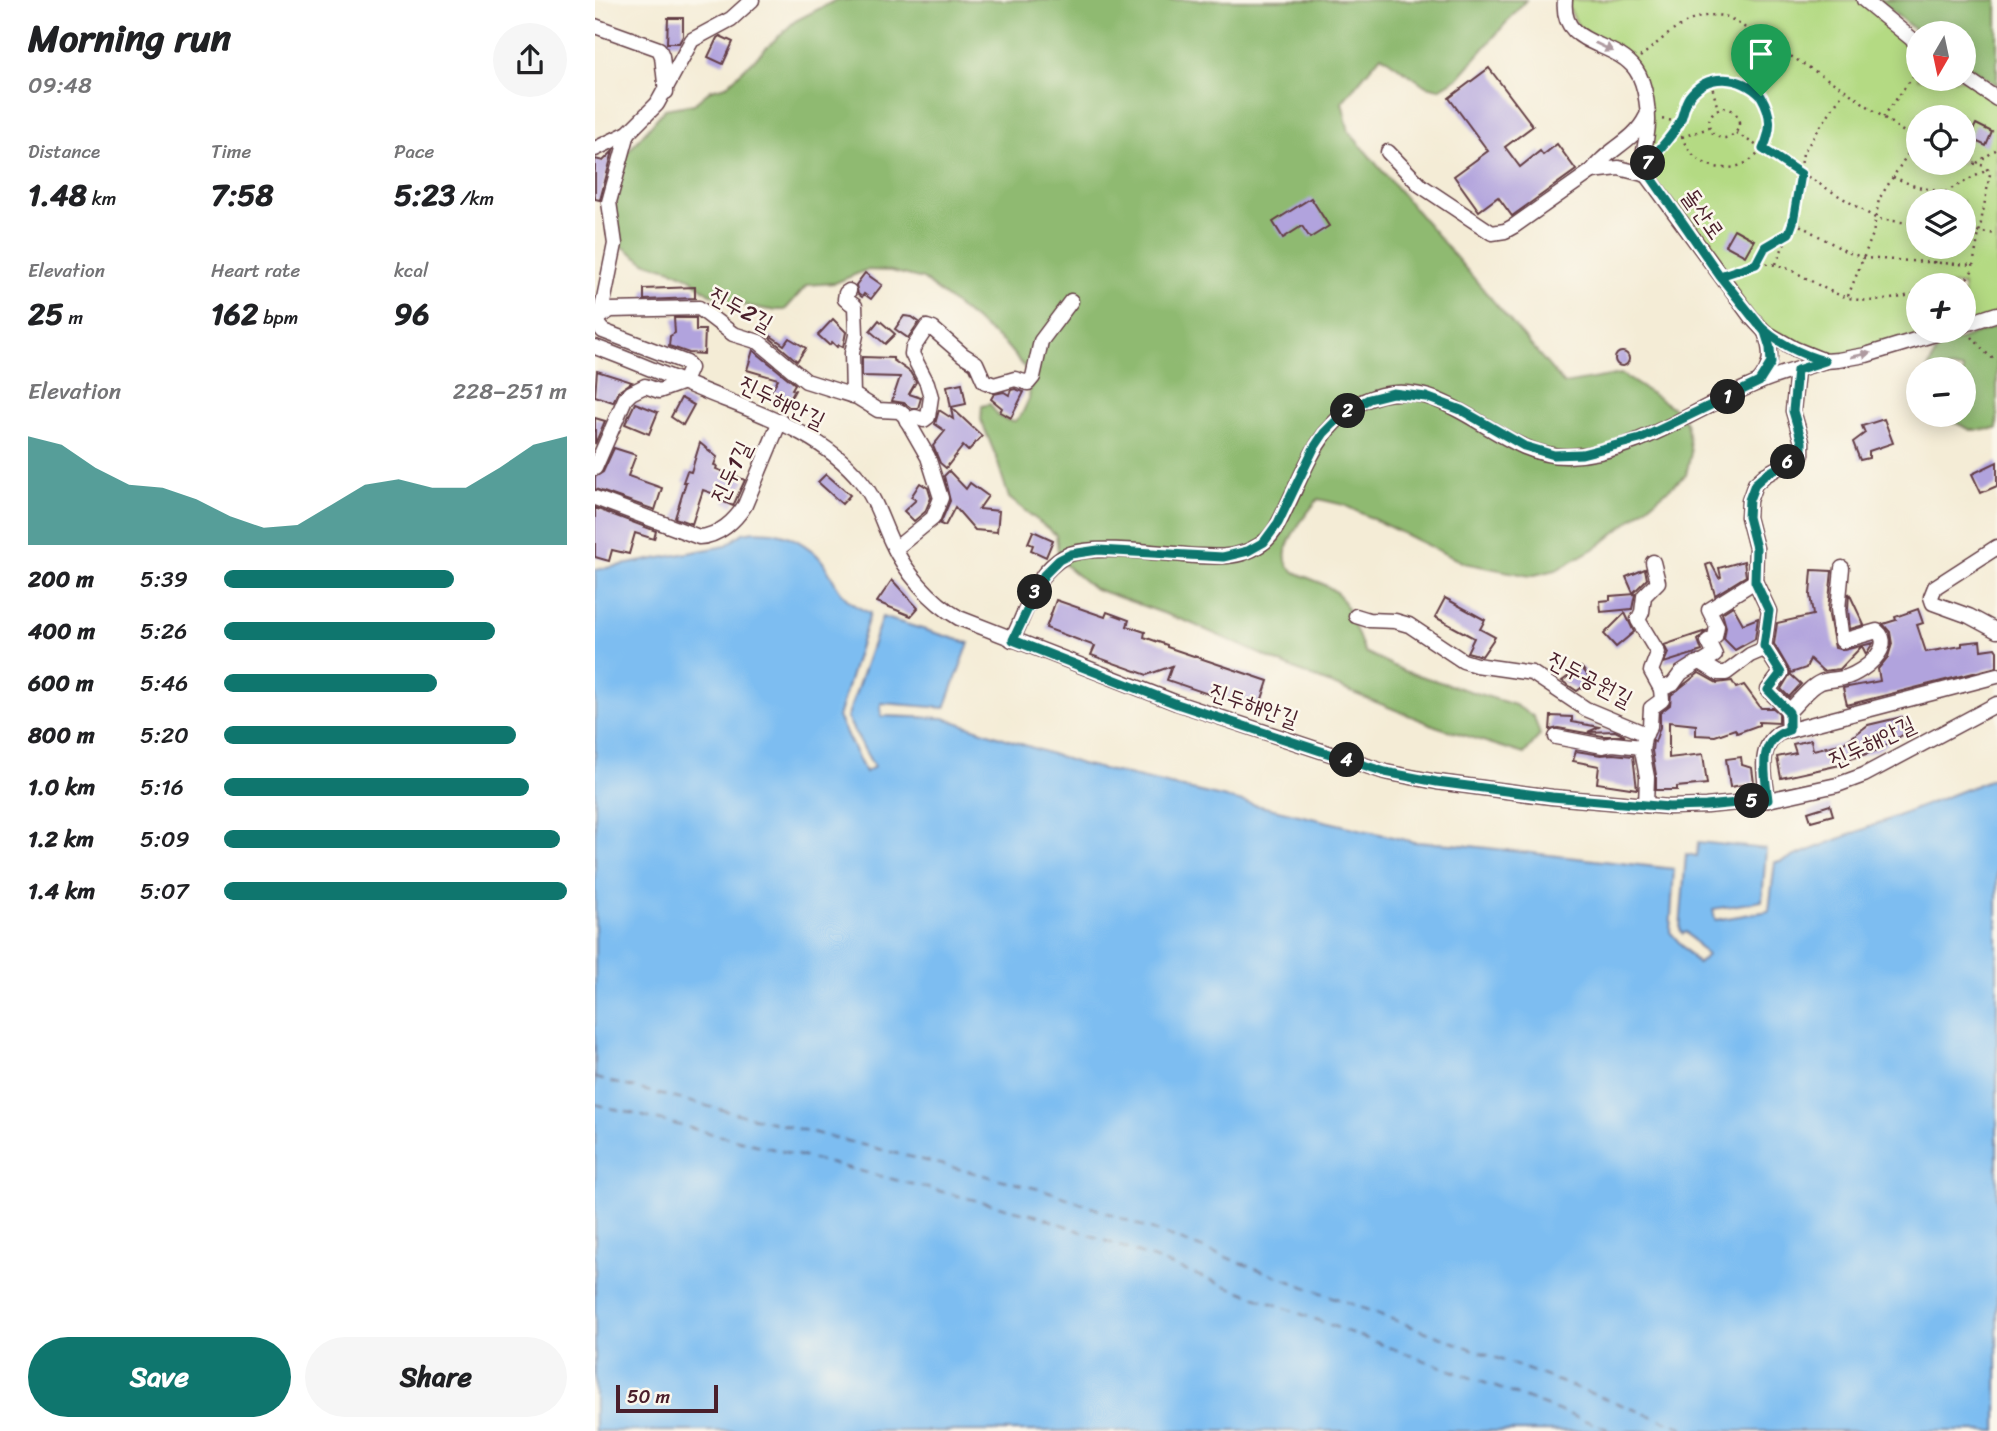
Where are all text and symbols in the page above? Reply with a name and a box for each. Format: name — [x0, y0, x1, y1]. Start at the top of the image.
text: Morning run — [28, 5, 231, 72]
north arrow — [1906, 21, 1976, 91]
map controls — [1906, 21, 1976, 427]
button: share — [493, 23, 567, 97]
pin — [1731, 24, 1791, 96]
icon: arrive — [1742, 35, 1780, 73]
one-way arrow — [1594, 41, 1614, 53]
text: 09:48 — [28, 65, 92, 106]
button: locate — [1906, 105, 1976, 175]
text: Distance — [28, 135, 100, 168]
text: Time — [211, 135, 251, 168]
text: Pace — [394, 135, 434, 168]
pin: 7 — [1631, 146, 1665, 180]
text: 7 — [1642, 146, 1653, 179]
text: 1.48 — [28, 168, 87, 222]
text: 7:58 — [211, 168, 274, 222]
text: 5:23 — [394, 168, 455, 222]
street label: 돌산로 — [1670, 179, 1736, 249]
text: km — [87, 182, 116, 215]
text: /km — [455, 182, 494, 215]
button: layers — [1906, 189, 1976, 259]
text: Elevation — [28, 254, 105, 287]
text: Heart rate — [211, 254, 300, 287]
text: kcal — [394, 254, 429, 287]
button: + — [1906, 273, 1976, 343]
street label: 진두2길 — [701, 274, 781, 344]
text: 25 — [28, 287, 64, 341]
text: 162 — [211, 287, 258, 341]
text: 96 — [394, 287, 429, 341]
text: m — [64, 301, 83, 334]
text: bpm — [258, 301, 298, 334]
one-way arrow — [1850, 350, 1872, 361]
button: − — [1906, 357, 1976, 427]
street label: 진두해안길 — [731, 363, 833, 441]
text: Elevation — [28, 371, 121, 412]
text: 228–251 m — [453, 371, 567, 412]
pin: 1 — [1711, 380, 1745, 414]
text: 1 — [1723, 380, 1732, 413]
pin: 2 — [1331, 394, 1365, 428]
text: 2 — [1342, 394, 1353, 427]
street label: 진두1길 — [698, 434, 764, 510]
pin: 6 — [1771, 444, 1805, 480]
text: 6 — [1782, 445, 1793, 478]
text: 200 m — [28, 559, 94, 600]
text: 5:39 — [140, 559, 188, 600]
pin: 3 — [1017, 574, 1053, 610]
text: 3 — [1029, 575, 1040, 608]
text: 400 m — [28, 611, 95, 652]
text: 5:26 — [140, 611, 187, 652]
street label: 진두공원길 — [1540, 639, 1640, 719]
text: 600 m — [28, 663, 94, 704]
text: 5:46 — [140, 663, 188, 704]
street label: 진두해안길 — [1204, 671, 1304, 739]
street label: 진두해안길 — [1821, 704, 1923, 780]
text: 800 m — [28, 715, 95, 756]
text: 5:20 — [140, 715, 189, 756]
pin: 4 — [1329, 742, 1365, 778]
text: 4 — [1341, 743, 1352, 776]
text: 1.0 km — [28, 767, 95, 808]
text: 5:16 — [140, 767, 184, 808]
pin: 5 — [1735, 784, 1769, 818]
text: 5 — [1746, 784, 1757, 817]
text: 1.2 km — [28, 819, 94, 860]
text: 5:09 — [140, 819, 190, 860]
text: 1.4 km — [28, 871, 95, 912]
text: 5:07 — [140, 871, 189, 912]
button: Save — [28, 1337, 291, 1417]
button: Share — [305, 1337, 567, 1417]
text: 50 m — [627, 1380, 670, 1413]
scale bar — [616, 1382, 717, 1414]

